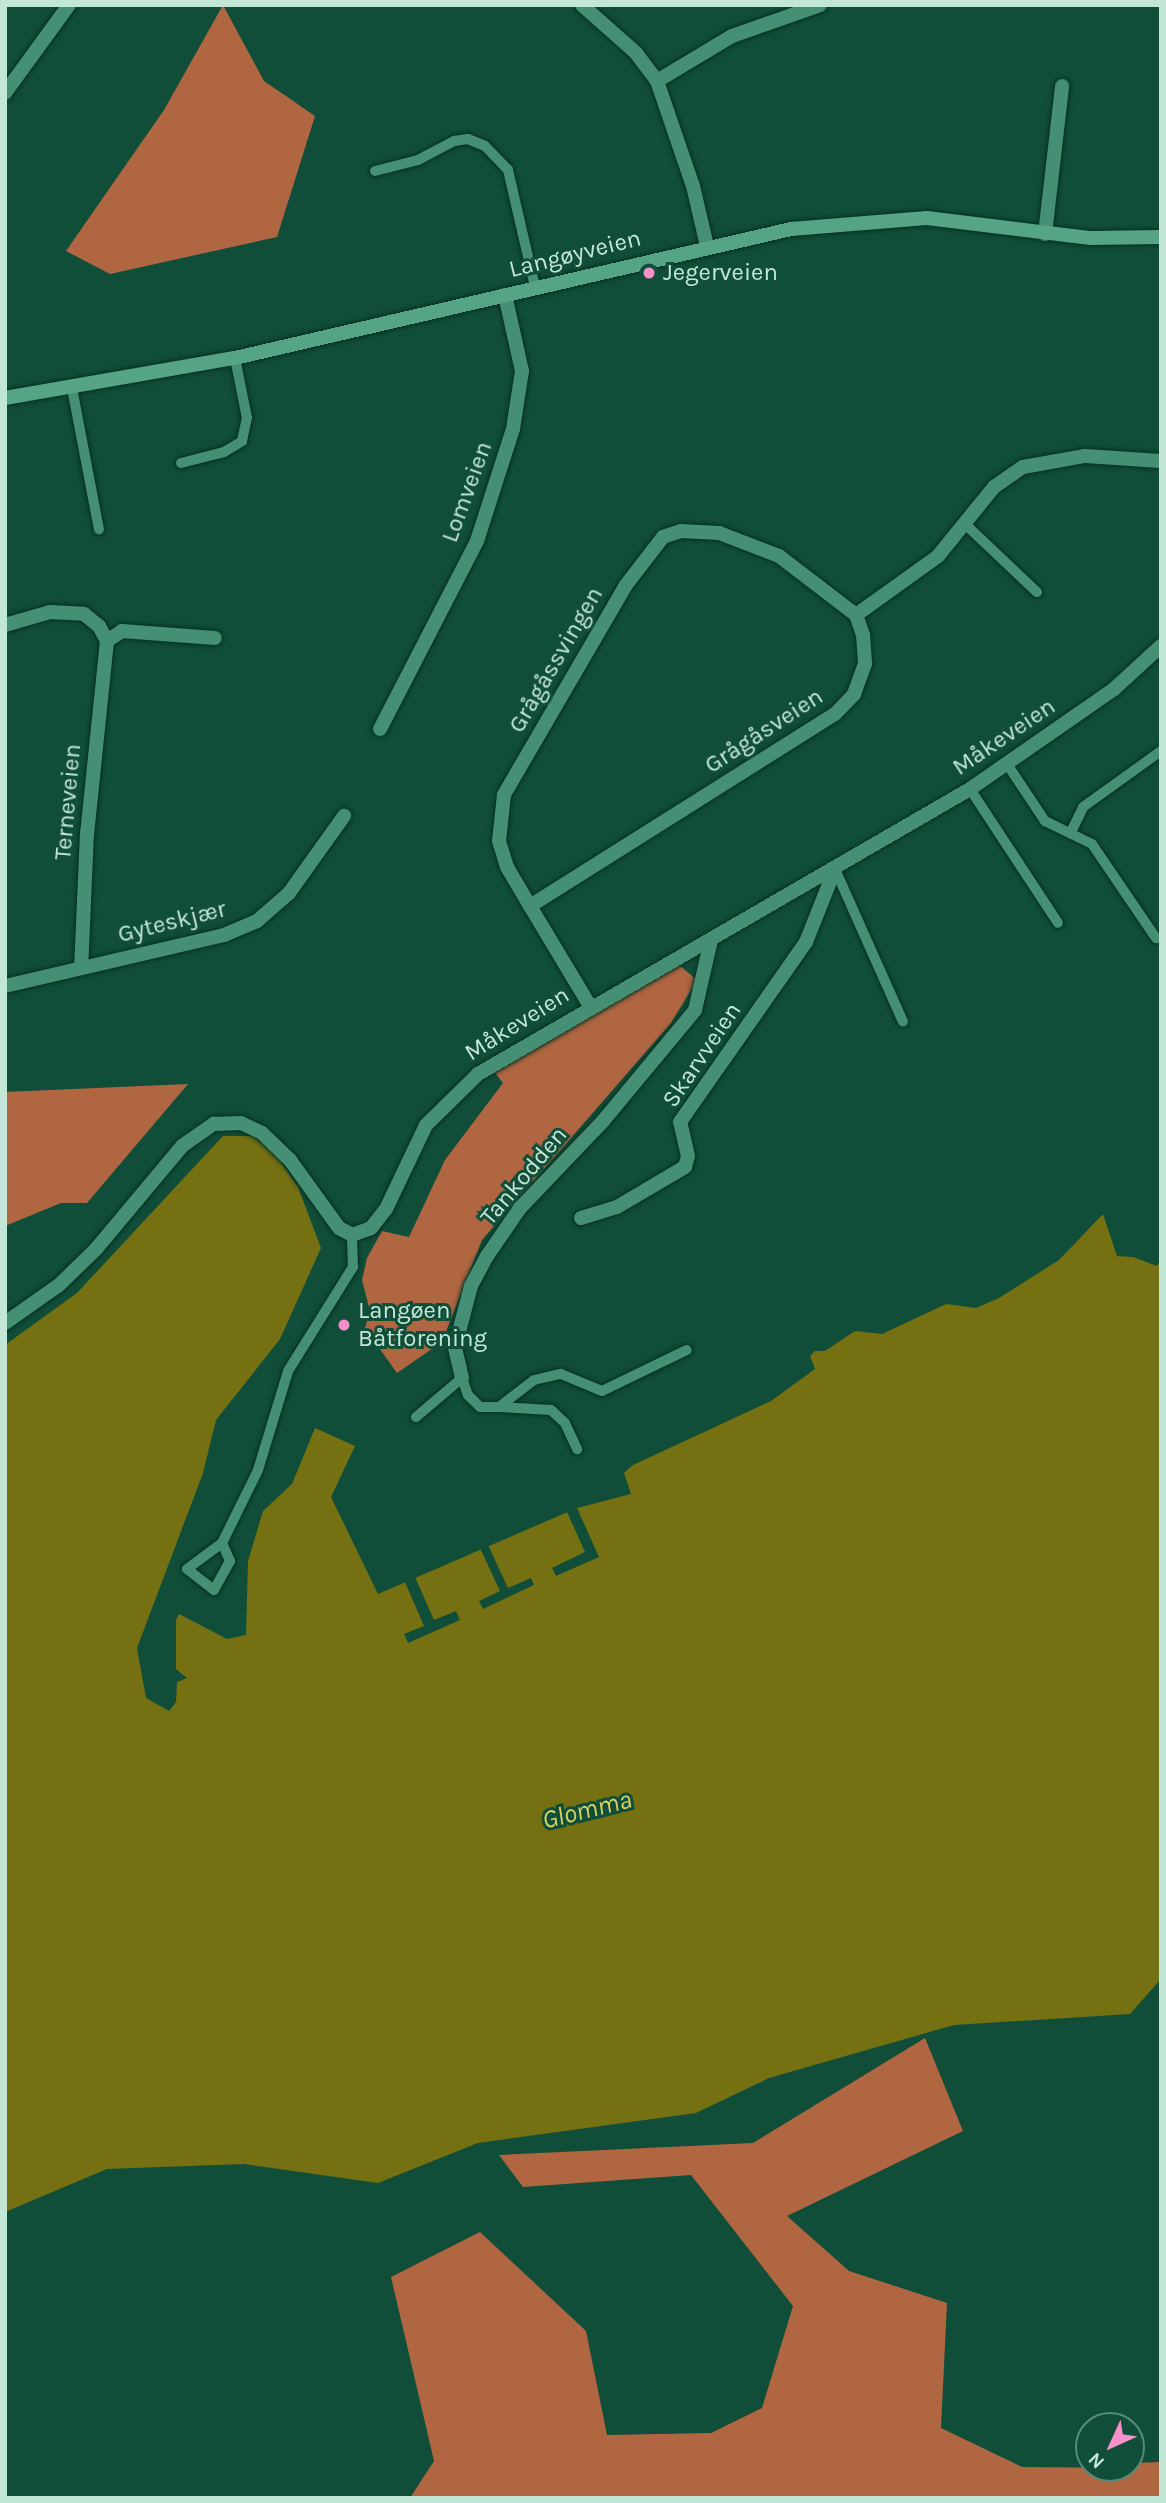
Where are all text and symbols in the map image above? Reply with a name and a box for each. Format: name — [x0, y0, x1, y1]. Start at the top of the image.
street label: Langøyveien — [506, 224, 644, 284]
place label: Jegerveien — [663, 259, 778, 287]
marker: Jegerveien — [641, 265, 657, 281]
street label: Lomveien — [435, 438, 499, 546]
street label: Grågåssvingen — [503, 582, 609, 738]
street label: Grågåsveien — [700, 682, 828, 780]
street label: Måkeveien — [947, 692, 1061, 782]
street label: Terneveien — [49, 743, 87, 861]
street label: Gyteskjær — [115, 895, 229, 949]
street label: Måkeveien — [459, 981, 575, 1067]
street label: Skarvveien — [656, 997, 748, 1113]
street label: Tankodden — [475, 1121, 573, 1231]
place label: Langøen Båtforening — [358, 1297, 487, 1353]
marker: Langøen Båtforening — [336, 1317, 352, 1333]
water label: Glomma — [539, 1784, 635, 1836]
north arrow — [1075, 2412, 1145, 2482]
text: N — [1084, 2448, 1109, 2473]

